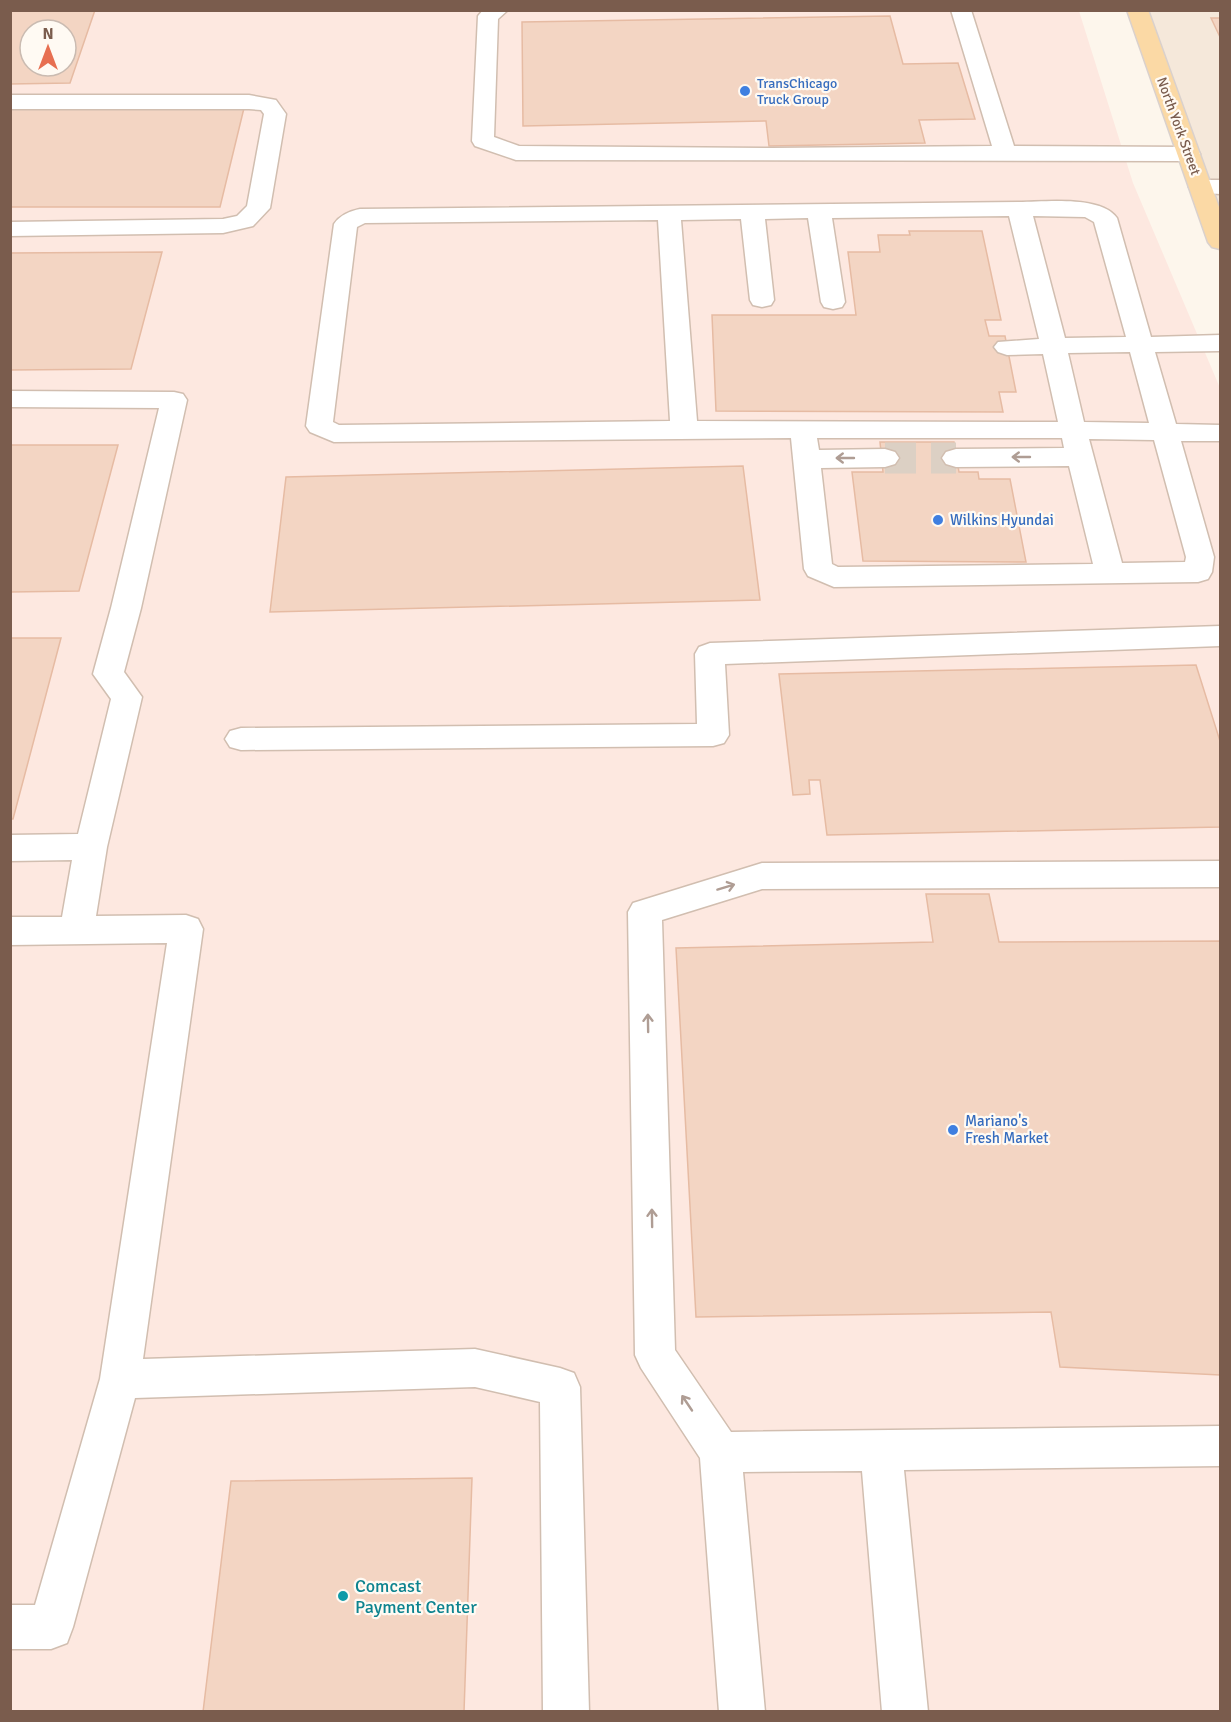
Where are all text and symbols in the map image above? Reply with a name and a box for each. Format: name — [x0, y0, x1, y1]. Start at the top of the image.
north arrow — [18, 18, 78, 78]
text: N — [42, 24, 54, 44]
place label: TransChicago Truck Group — [757, 75, 837, 108]
street label: North York Street — [1153, 75, 1204, 178]
marker: TransChicago Truck Group — [738, 84, 752, 98]
one-way arrow — [1012, 451, 1032, 463]
one-way arrow — [836, 452, 856, 464]
place label: Wilkins Hyundai — [950, 511, 1054, 529]
marker: Wilkins Hyundai — [931, 513, 945, 527]
one-way arrow — [716, 881, 735, 892]
one-way arrow — [642, 1014, 654, 1034]
place label: Mariano's Fresh Market — [965, 1112, 1048, 1147]
marker: Mariano's Fresh Market — [946, 1123, 960, 1137]
one-way arrow — [646, 1209, 658, 1229]
one-way arrow — [681, 1395, 693, 1412]
place label: Comcast Payment Center — [355, 1575, 477, 1618]
marker: Comcast Payment Center — [336, 1589, 350, 1603]

